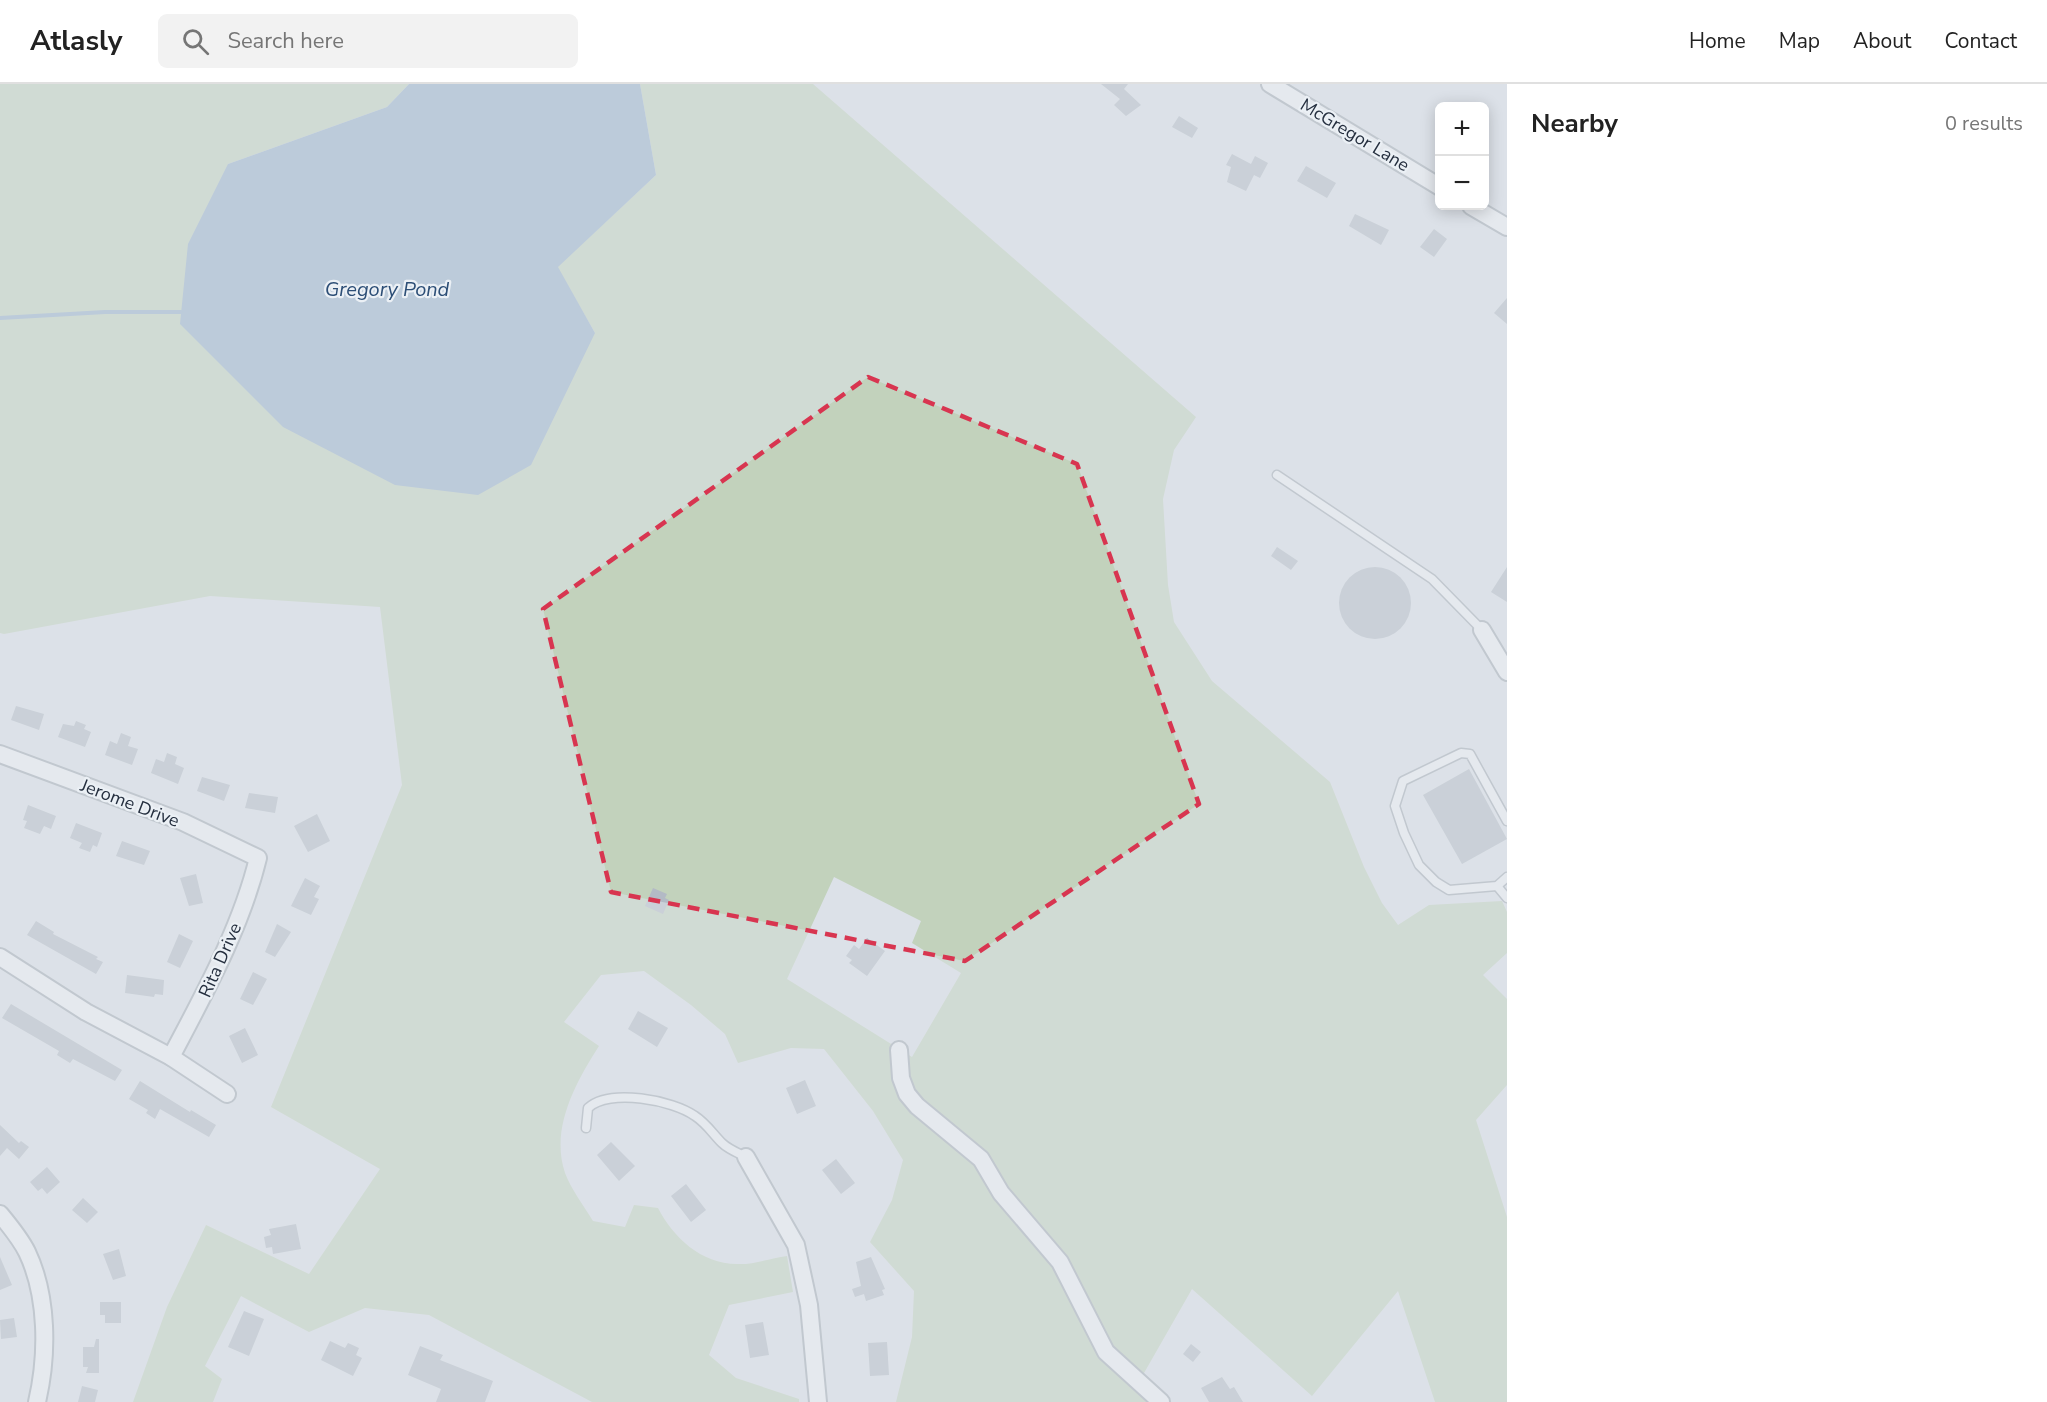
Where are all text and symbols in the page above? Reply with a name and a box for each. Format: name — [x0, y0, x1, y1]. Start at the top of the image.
search box — [158, 14, 578, 68]
text: Atlasly — [30, 22, 122, 60]
icon: search — [179, 25, 212, 58]
text: Search here — [227, 26, 344, 56]
text: Home — [1689, 27, 1746, 55]
text: Map — [1779, 27, 1820, 55]
text: About — [1853, 27, 1911, 55]
text: Contact — [1944, 27, 2017, 55]
street label: McGregor Lane — [1296, 93, 1414, 177]
map controls — [1435, 102, 1489, 210]
button: + — [1435, 102, 1489, 156]
text: Nearby — [1531, 106, 1618, 141]
text: 0 results — [1945, 110, 2023, 137]
button: − — [1435, 156, 1489, 210]
water label: Gregory Pond — [325, 276, 450, 303]
street label: Jerome Drive — [76, 773, 183, 833]
street label: Rita Drive — [193, 919, 247, 1001]

